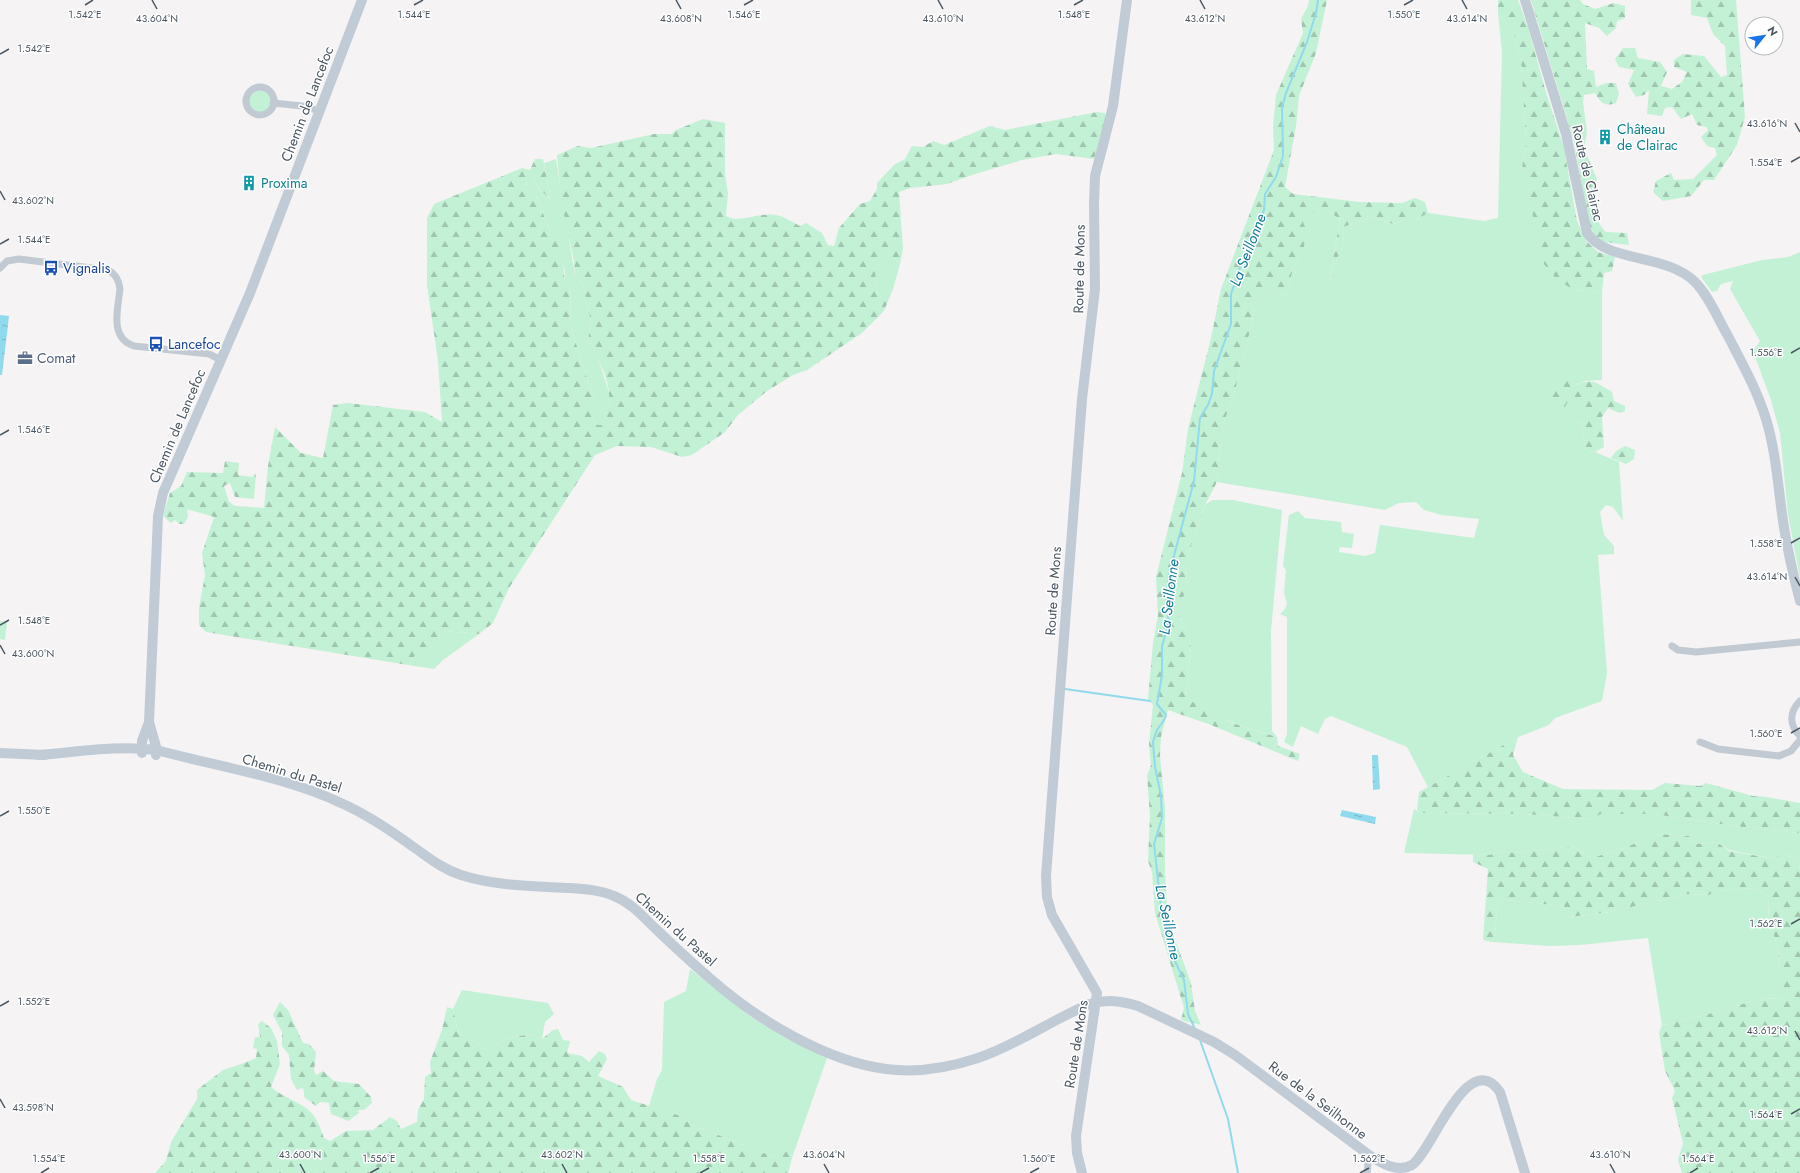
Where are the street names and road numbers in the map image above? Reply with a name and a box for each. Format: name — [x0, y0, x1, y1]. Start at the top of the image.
street label: Chemin de Lancefoc — [276, 43, 338, 165]
street label: Route de Clairac — [1567, 123, 1609, 223]
street label: Route de Mons — [1068, 224, 1090, 314]
street label: Chemin de Lancefoc — [144, 366, 210, 486]
street label: Route de Mons — [1040, 546, 1066, 636]
street label: Chemin du Pastel — [240, 748, 344, 798]
street label: Chemin du Pastel — [631, 887, 721, 971]
street label: Route de Mons — [1059, 998, 1093, 1090]
street label: Rue de la Seilhonne — [1265, 1056, 1371, 1144]

